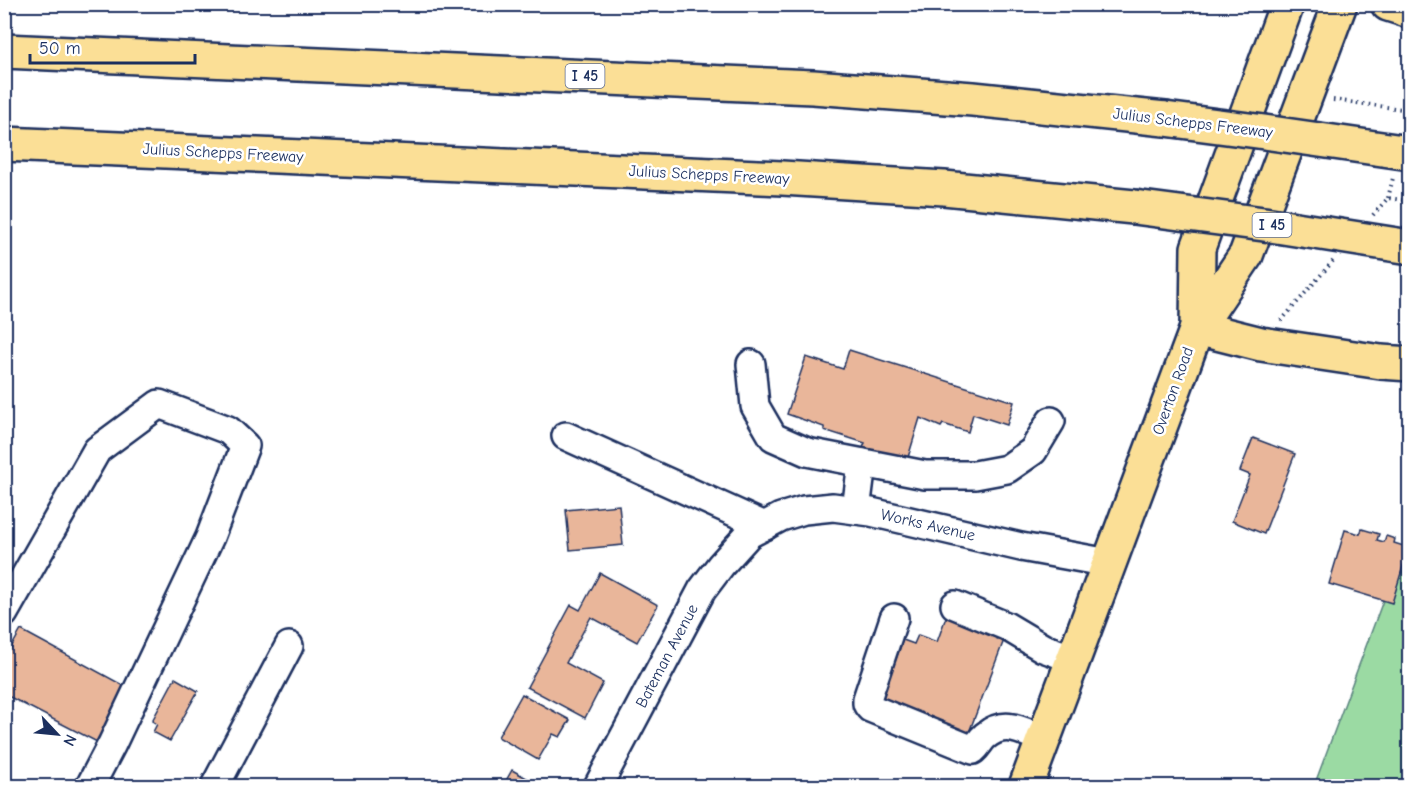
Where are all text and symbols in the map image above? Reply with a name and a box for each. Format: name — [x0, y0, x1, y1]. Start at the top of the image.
scale bar — [30, 27, 195, 65]
text: 50 m — [39, 38, 81, 59]
road number: I 45 — [566, 64, 604, 88]
street label: Julius Schepps Freeway — [1112, 104, 1275, 142]
street label: Julius Schepps Freeway — [142, 140, 305, 166]
street label: Julius Schepps Freeway — [628, 162, 791, 188]
road number: I 45 — [1252, 213, 1292, 237]
street label: Overton Road — [1149, 345, 1197, 437]
street label: Works Avenue — [879, 505, 977, 545]
street label: Bateman Avenue — [632, 601, 702, 711]
north arrow — [27, 704, 87, 764]
text: N — [59, 732, 80, 749]

